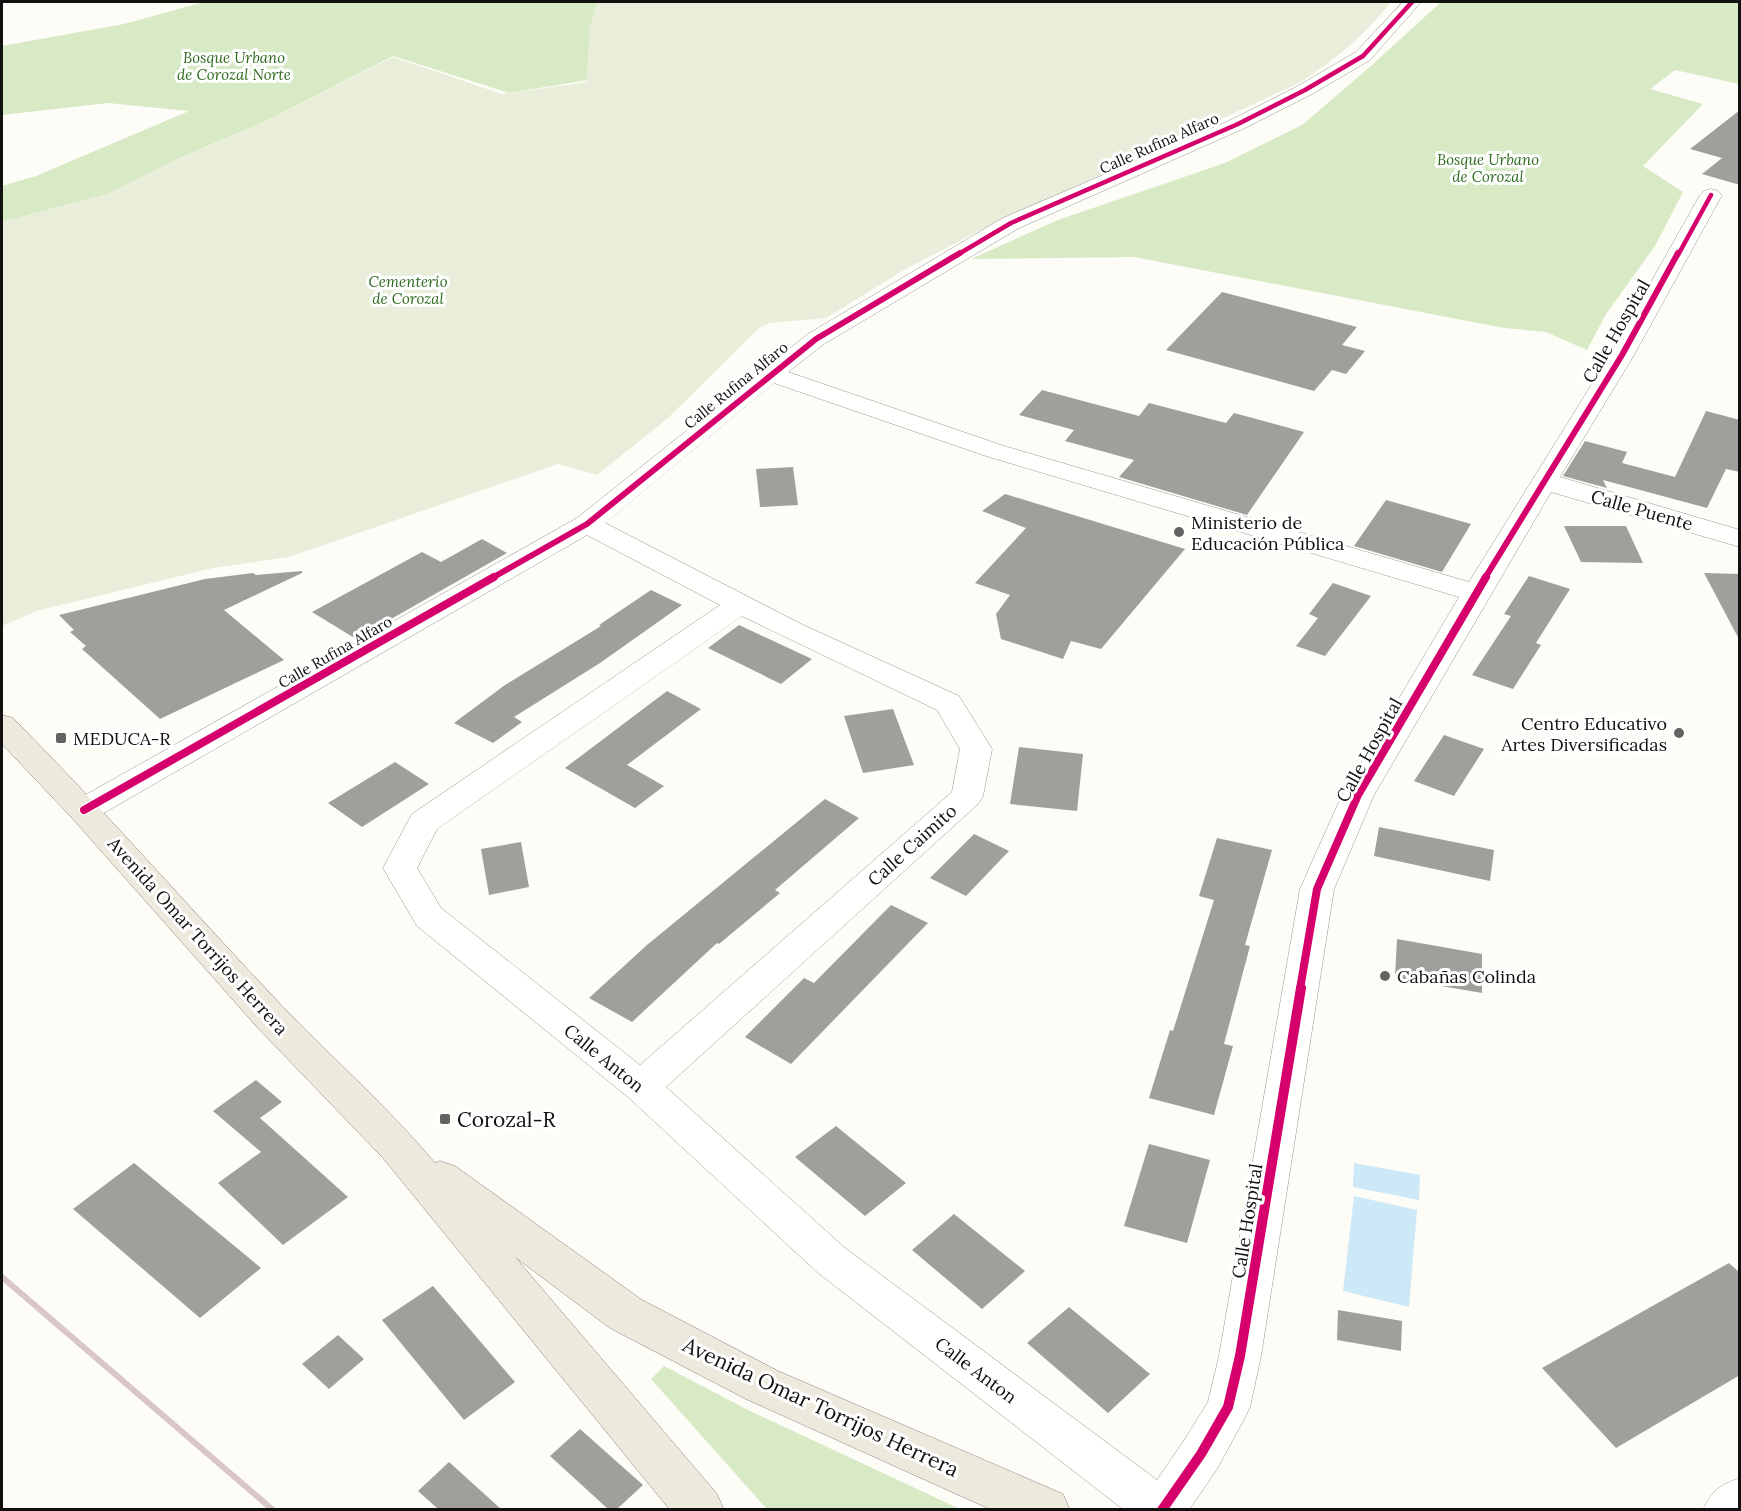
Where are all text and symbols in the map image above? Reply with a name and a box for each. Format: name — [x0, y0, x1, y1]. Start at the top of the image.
park label: Bosque Urbano de Corozal Norte — [177, 48, 291, 84]
street label: Calle Rufina Alfaro — [1096, 108, 1222, 178]
park label: Bosque Urbano de Corozal — [1437, 150, 1539, 186]
park label: Cementerio de Corozal — [368, 272, 448, 308]
street label: Calle Hospital — [1577, 275, 1655, 387]
street label: Calle Rufina Alfaro — [680, 337, 792, 433]
street label: Calle Puente — [1588, 484, 1696, 536]
place label: Ministerio de Educación Pública — [1191, 511, 1344, 555]
marker: Ministerio de Educación Pública — [1172, 525, 1186, 539]
street label: Calle Rufina Alfaro — [275, 612, 396, 692]
street label: Calle Hospital — [1331, 694, 1407, 806]
place label: Centro Educativo Artes Diversificadas — [1500, 712, 1667, 756]
marker: Centro Educativo Artes Diversificadas — [1672, 726, 1686, 740]
place label: MEDUCA-R — [73, 727, 171, 750]
marker: MEDUCA-R — [54, 731, 68, 745]
street label: Calle Caimito — [863, 799, 961, 891]
street label: Avenida Omar Torrijos Herrera — [102, 832, 293, 1040]
place label: Cabañas Colinda — [1397, 965, 1536, 988]
marker: Cabañas Colinda — [1378, 969, 1392, 983]
street label: Calle Anton — [559, 1019, 649, 1097]
place label: Corozal-R — [457, 1106, 556, 1133]
marker: Corozal-R — [438, 1112, 452, 1126]
street label: Calle Hospital — [1227, 1162, 1267, 1280]
street label: Avenida Omar Torrijos Herrera — [678, 1331, 963, 1483]
street label: Calle Anton — [931, 1332, 1022, 1408]

